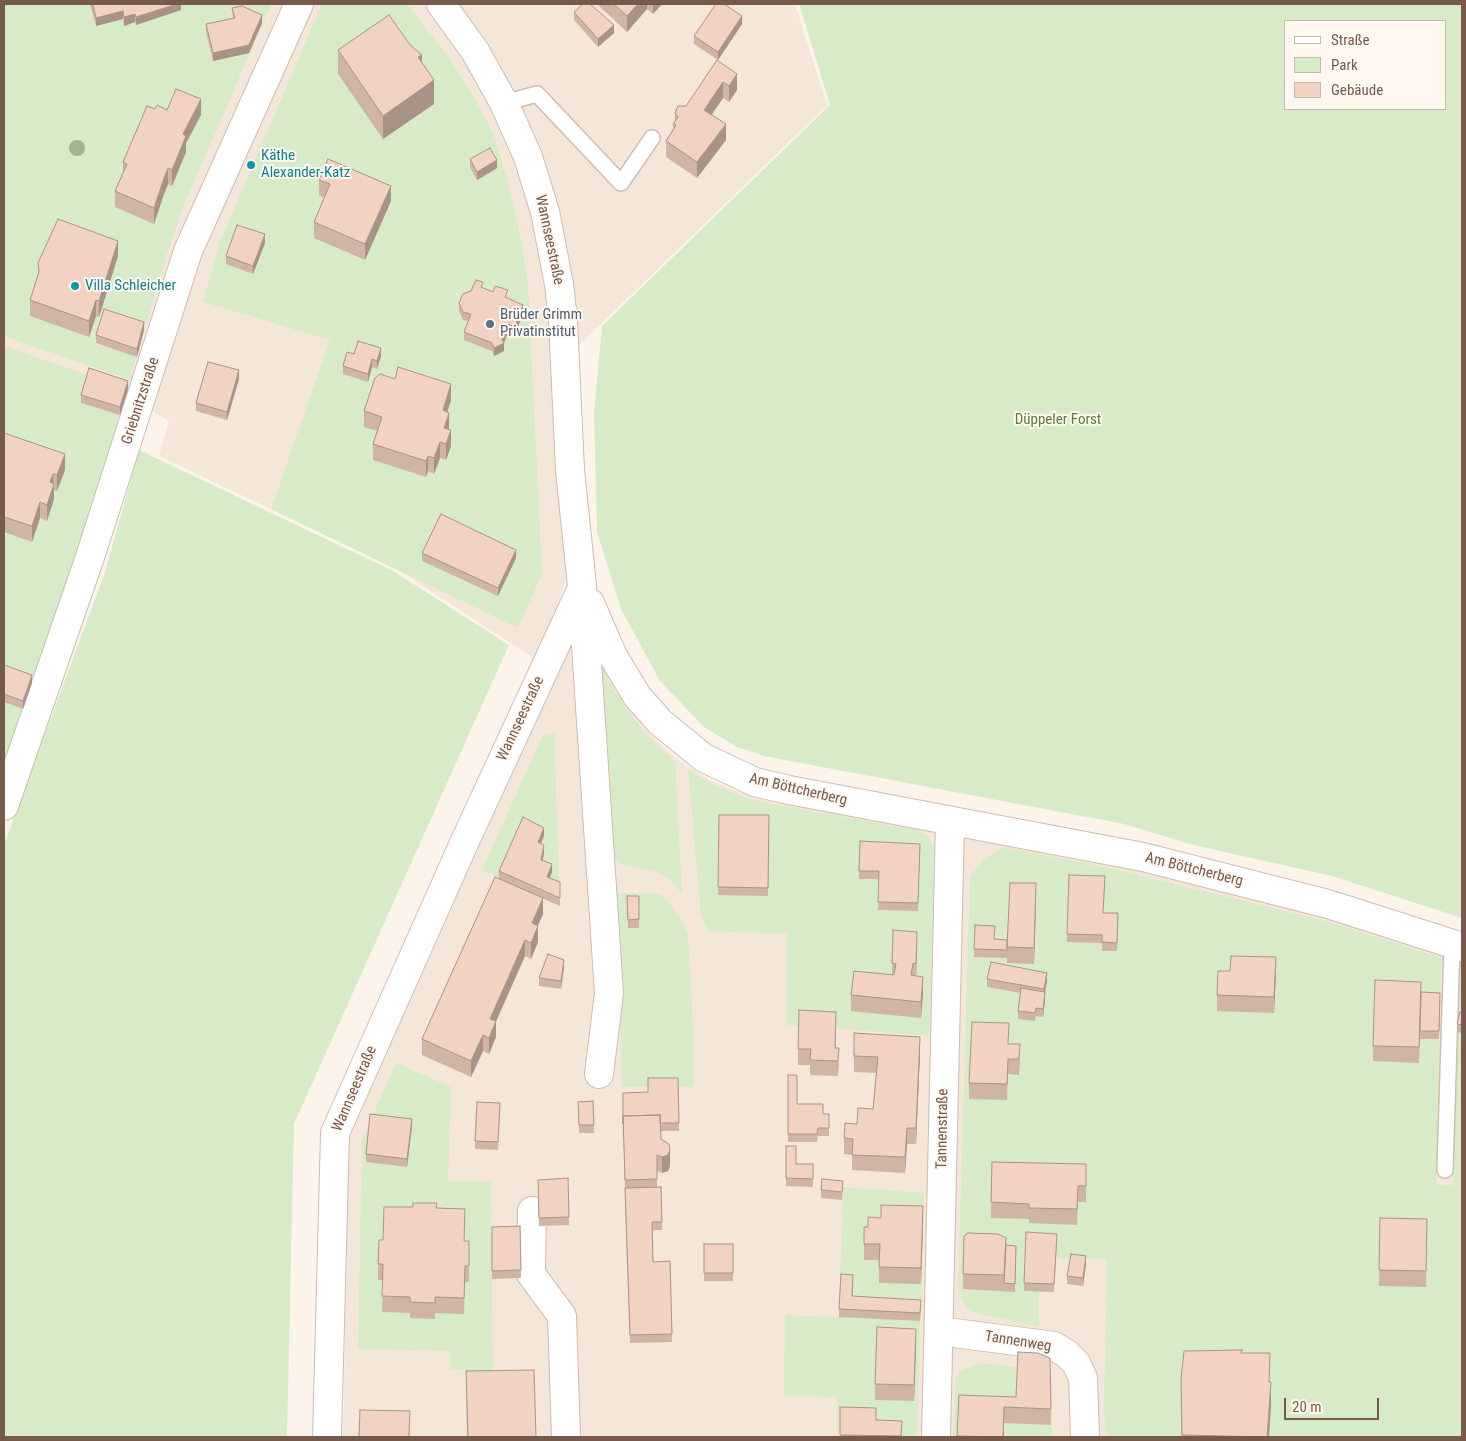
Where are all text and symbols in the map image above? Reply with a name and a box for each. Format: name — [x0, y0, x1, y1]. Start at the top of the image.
legend — [1284, 20, 1446, 110]
text: Straße — [1331, 31, 1370, 49]
text: Park — [1331, 56, 1358, 74]
text: Gebäude — [1331, 81, 1383, 99]
place label: Käthe Alexander-Katz — [261, 147, 350, 182]
marker: Käthe Alexander-Katz — [245, 159, 257, 171]
street label: Wannseestraße — [531, 193, 567, 287]
place label: Villa Schleicher — [85, 277, 176, 295]
marker: Villa Schleicher — [69, 280, 81, 292]
place label: Brüder Grimm Privatinstitut — [500, 306, 582, 341]
marker: Brüder Grimm Privatinstitut — [484, 318, 496, 330]
street label: Griebnitzstraße — [118, 355, 164, 447]
park label: Düppeler Forst — [1015, 411, 1101, 429]
street label: Wannseestraße — [494, 674, 548, 764]
street label: Am Böttcherberg — [747, 770, 849, 810]
street label: Am Böttcherberg — [1143, 849, 1245, 891]
street label: Wannseestraße — [329, 1043, 381, 1135]
street label: Tannenstraße — [933, 1089, 953, 1169]
street label: Tannenweg — [983, 1328, 1053, 1356]
scale bar — [1286, 1388, 1381, 1420]
text: 20 m — [1292, 1398, 1322, 1416]

